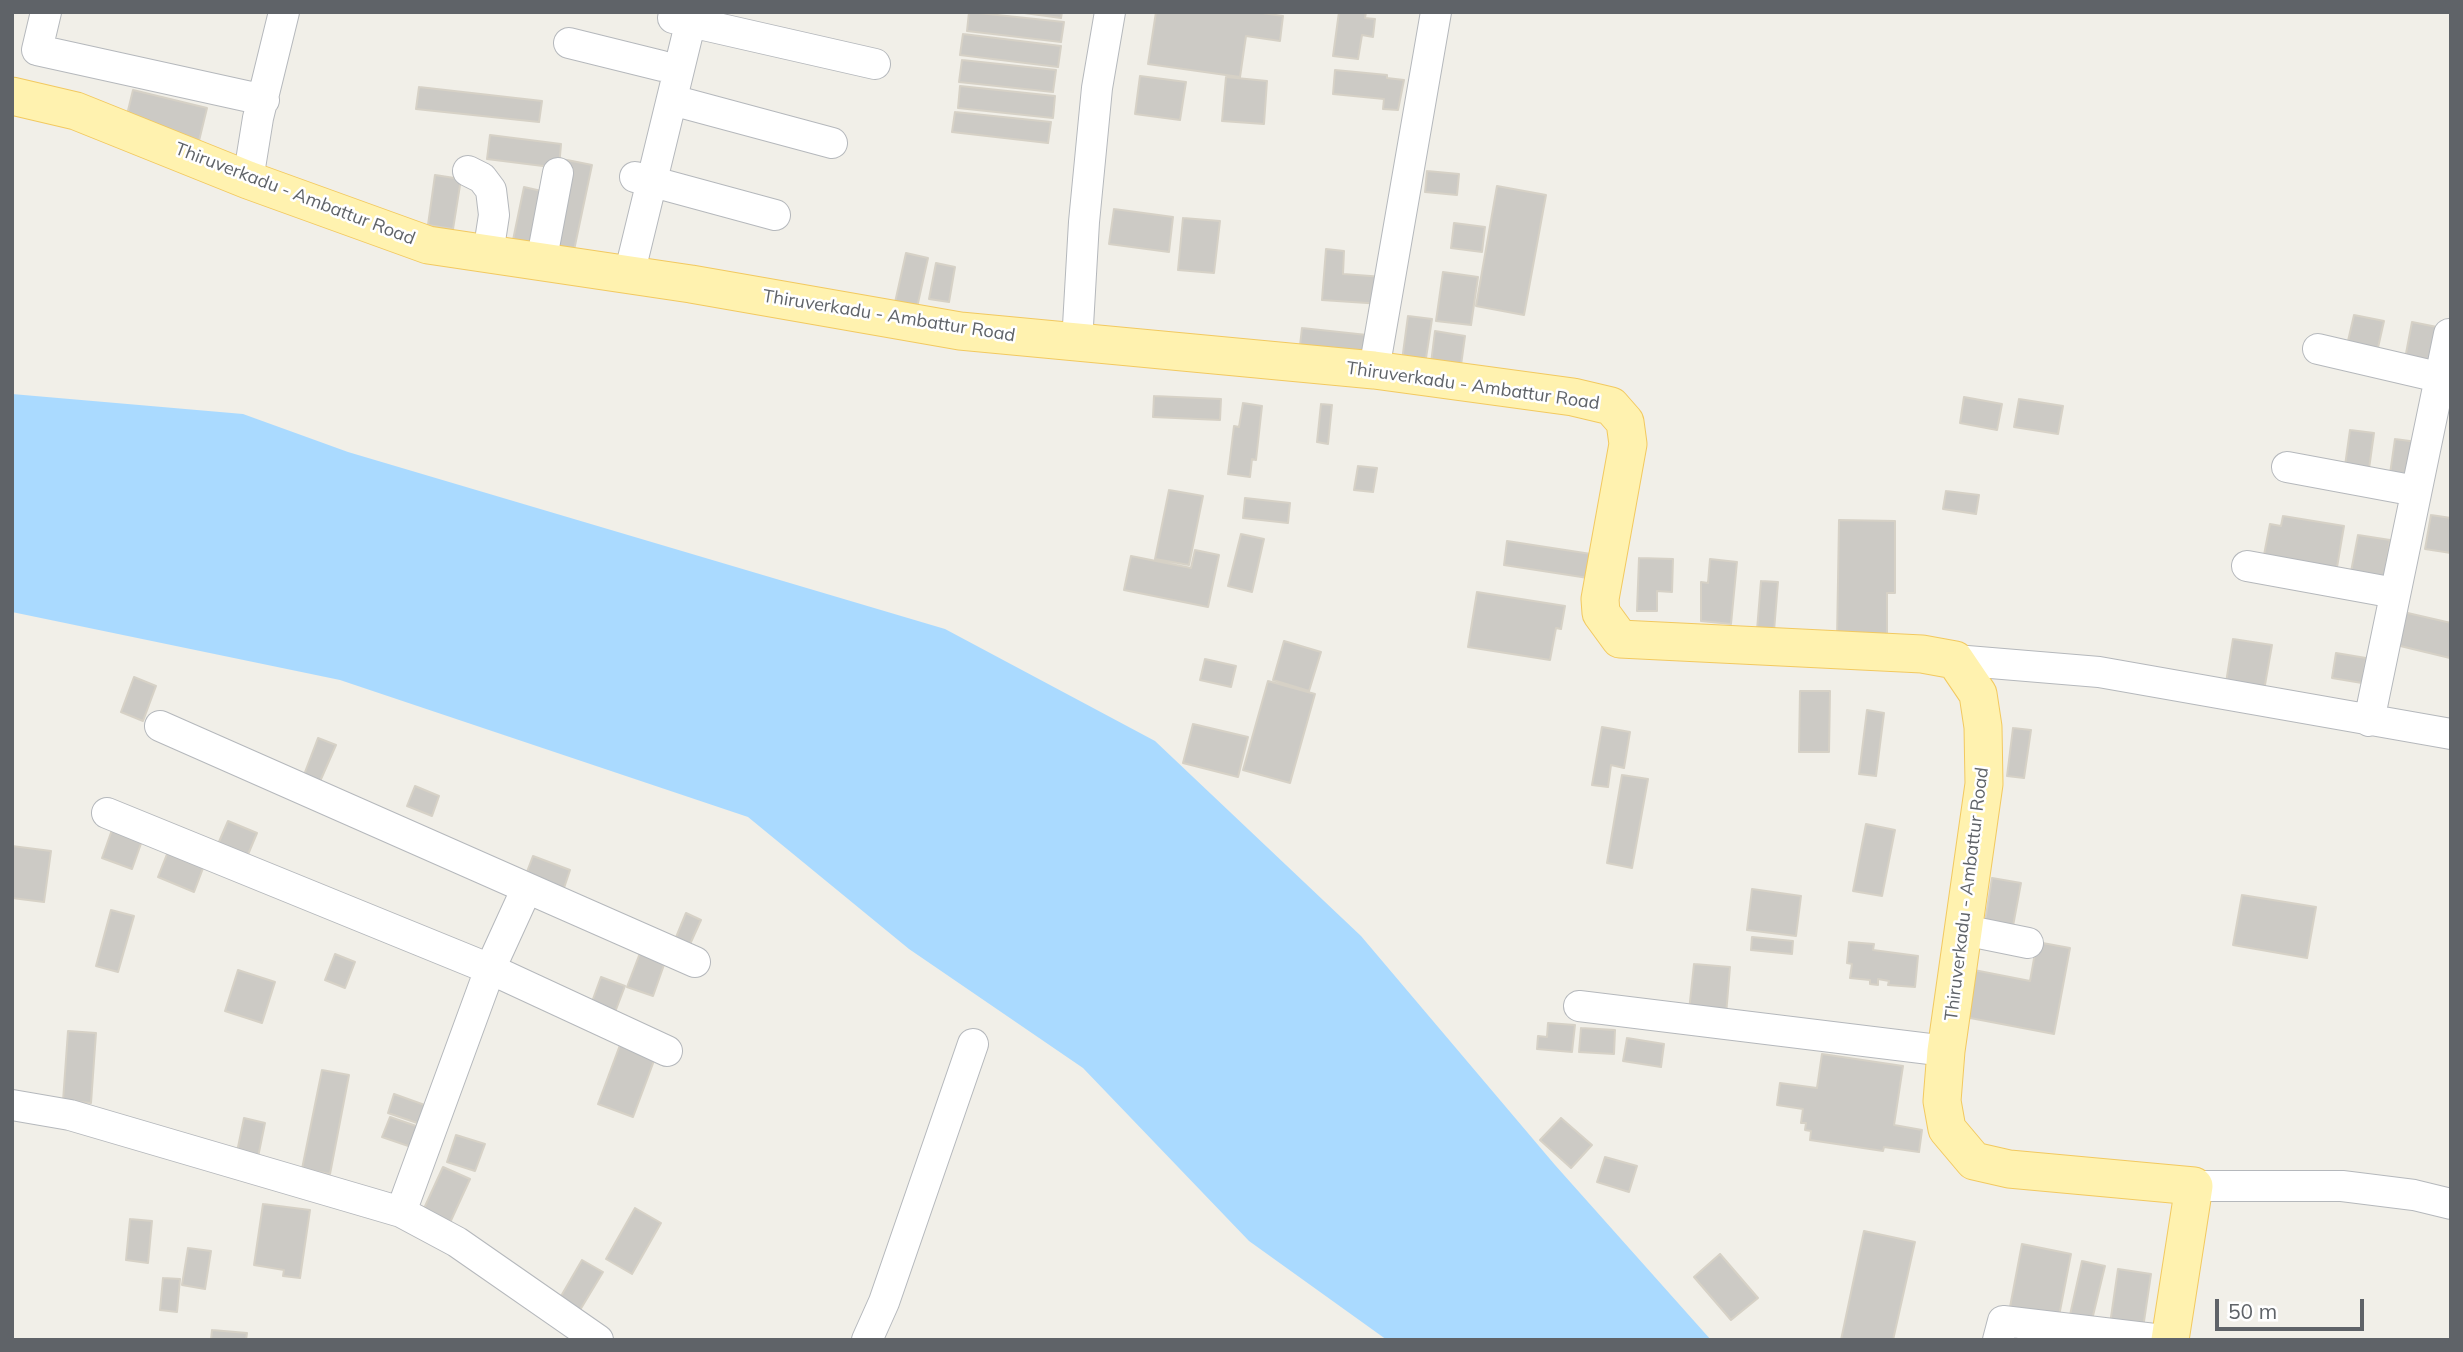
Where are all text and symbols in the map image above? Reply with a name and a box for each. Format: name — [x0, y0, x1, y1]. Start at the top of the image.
street label: Thiruverkadu - Ambattur Road — [172, 138, 418, 250]
street label: Thiruverkadu - Ambattur Road — [761, 285, 1017, 347]
street label: Thiruverkadu - Ambattur Road — [1345, 358, 1601, 414]
street label: Thiruverkadu - Ambattur Road — [1941, 766, 1993, 1022]
scale bar — [2218, 1286, 2367, 1330]
text: 50 m — [2228, 1298, 2277, 1324]

